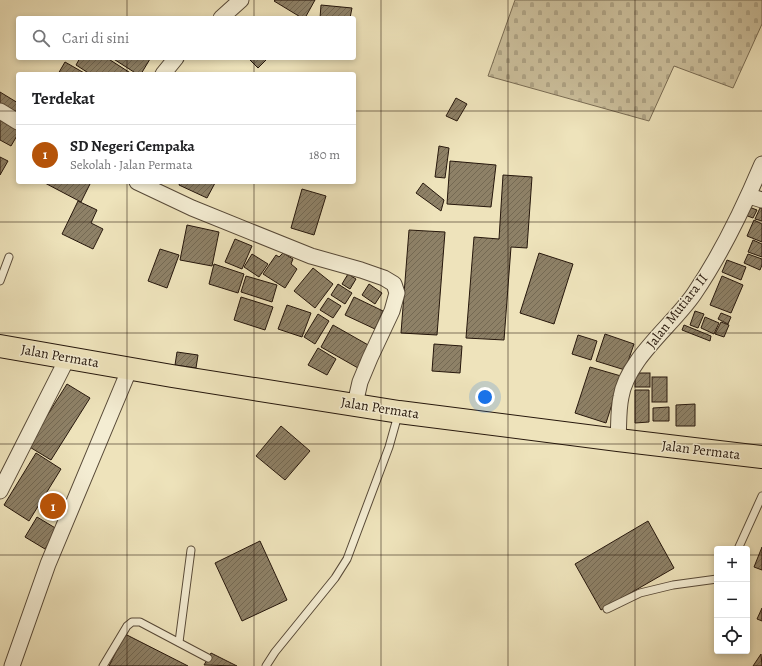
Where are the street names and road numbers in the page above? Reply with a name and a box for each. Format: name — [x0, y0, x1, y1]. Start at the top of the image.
street label: Jalan Mutiara II — [642, 270, 712, 352]
street label: Jalan Permata — [19, 340, 101, 372]
street label: Jalan Permata — [339, 392, 421, 424]
street label: Jalan Permata — [661, 436, 742, 464]

